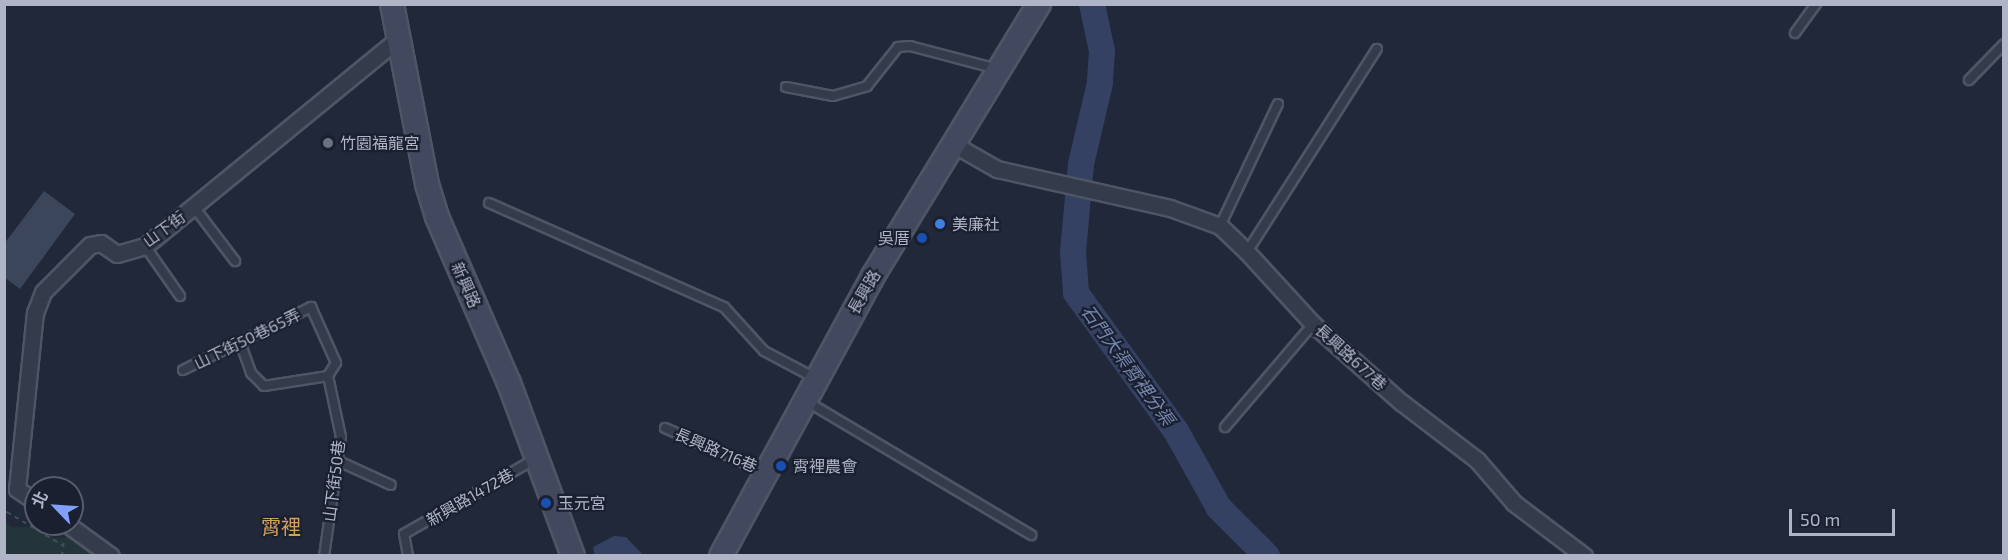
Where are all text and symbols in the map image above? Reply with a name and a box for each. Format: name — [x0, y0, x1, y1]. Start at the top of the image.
place label: 竹園福龍宮 — [340, 133, 420, 153]
marker: 竹園福龍宮 — [321, 136, 335, 150]
street label: 山下街 — [139, 207, 189, 251]
place label: 美廉社 — [952, 214, 1000, 234]
marker: 美廉社 — [933, 217, 947, 231]
place label: 吳厝 — [878, 228, 910, 248]
marker: 吳厝 — [915, 231, 929, 245]
street label: 新興路 — [447, 259, 485, 311]
street label: 長興路 — [844, 266, 884, 318]
water label: 石門大渠霄裡分渠 — [1077, 300, 1179, 430]
street label: 山下街50巷65弄 — [191, 305, 303, 373]
street label: 長興路677巷 — [1311, 320, 1391, 394]
street label: 長興路716巷 — [672, 424, 760, 476]
street label: 山下街50巷 — [319, 439, 349, 523]
place label: 霄裡農會 — [793, 456, 857, 476]
marker: 霄裡農會 — [774, 459, 788, 473]
street label: 新興路1472巷 — [423, 464, 517, 530]
north arrow — [24, 476, 84, 536]
text: 北 — [27, 488, 51, 510]
place label: 玉元宮 — [558, 493, 606, 513]
marker: 玉元宮 — [539, 496, 553, 510]
scale bar — [1792, 497, 1898, 535]
text: 50 m — [1800, 508, 1840, 530]
district label: 霄裡 — [261, 514, 301, 538]

